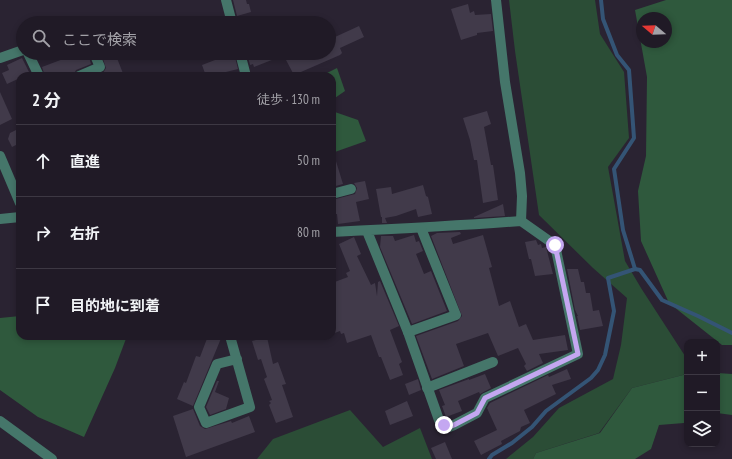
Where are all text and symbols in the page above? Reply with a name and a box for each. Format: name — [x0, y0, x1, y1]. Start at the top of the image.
north arrow — [636, 12, 672, 48]
search box — [16, 16, 336, 60]
icon: search — [30, 27, 52, 49]
text: ここで検索 — [62, 30, 137, 49]
text: 2 分 — [32, 89, 61, 111]
text: 徒歩 · 130 m — [257, 91, 320, 108]
icon: ahead — [32, 150, 54, 172]
text: 直進 — [70, 152, 100, 171]
text: 50 m — [297, 152, 320, 169]
icon: right — [32, 222, 54, 244]
text: 右折 — [70, 224, 100, 243]
text: 80 m — [297, 224, 320, 241]
route start — [546, 236, 564, 254]
icon: arrive — [32, 294, 54, 316]
text: 目的地に到着 — [70, 296, 160, 315]
map controls — [684, 339, 720, 447]
button: + — [684, 339, 720, 375]
button: − — [684, 375, 720, 411]
button: layers — [684, 411, 720, 447]
route end — [435, 416, 453, 434]

